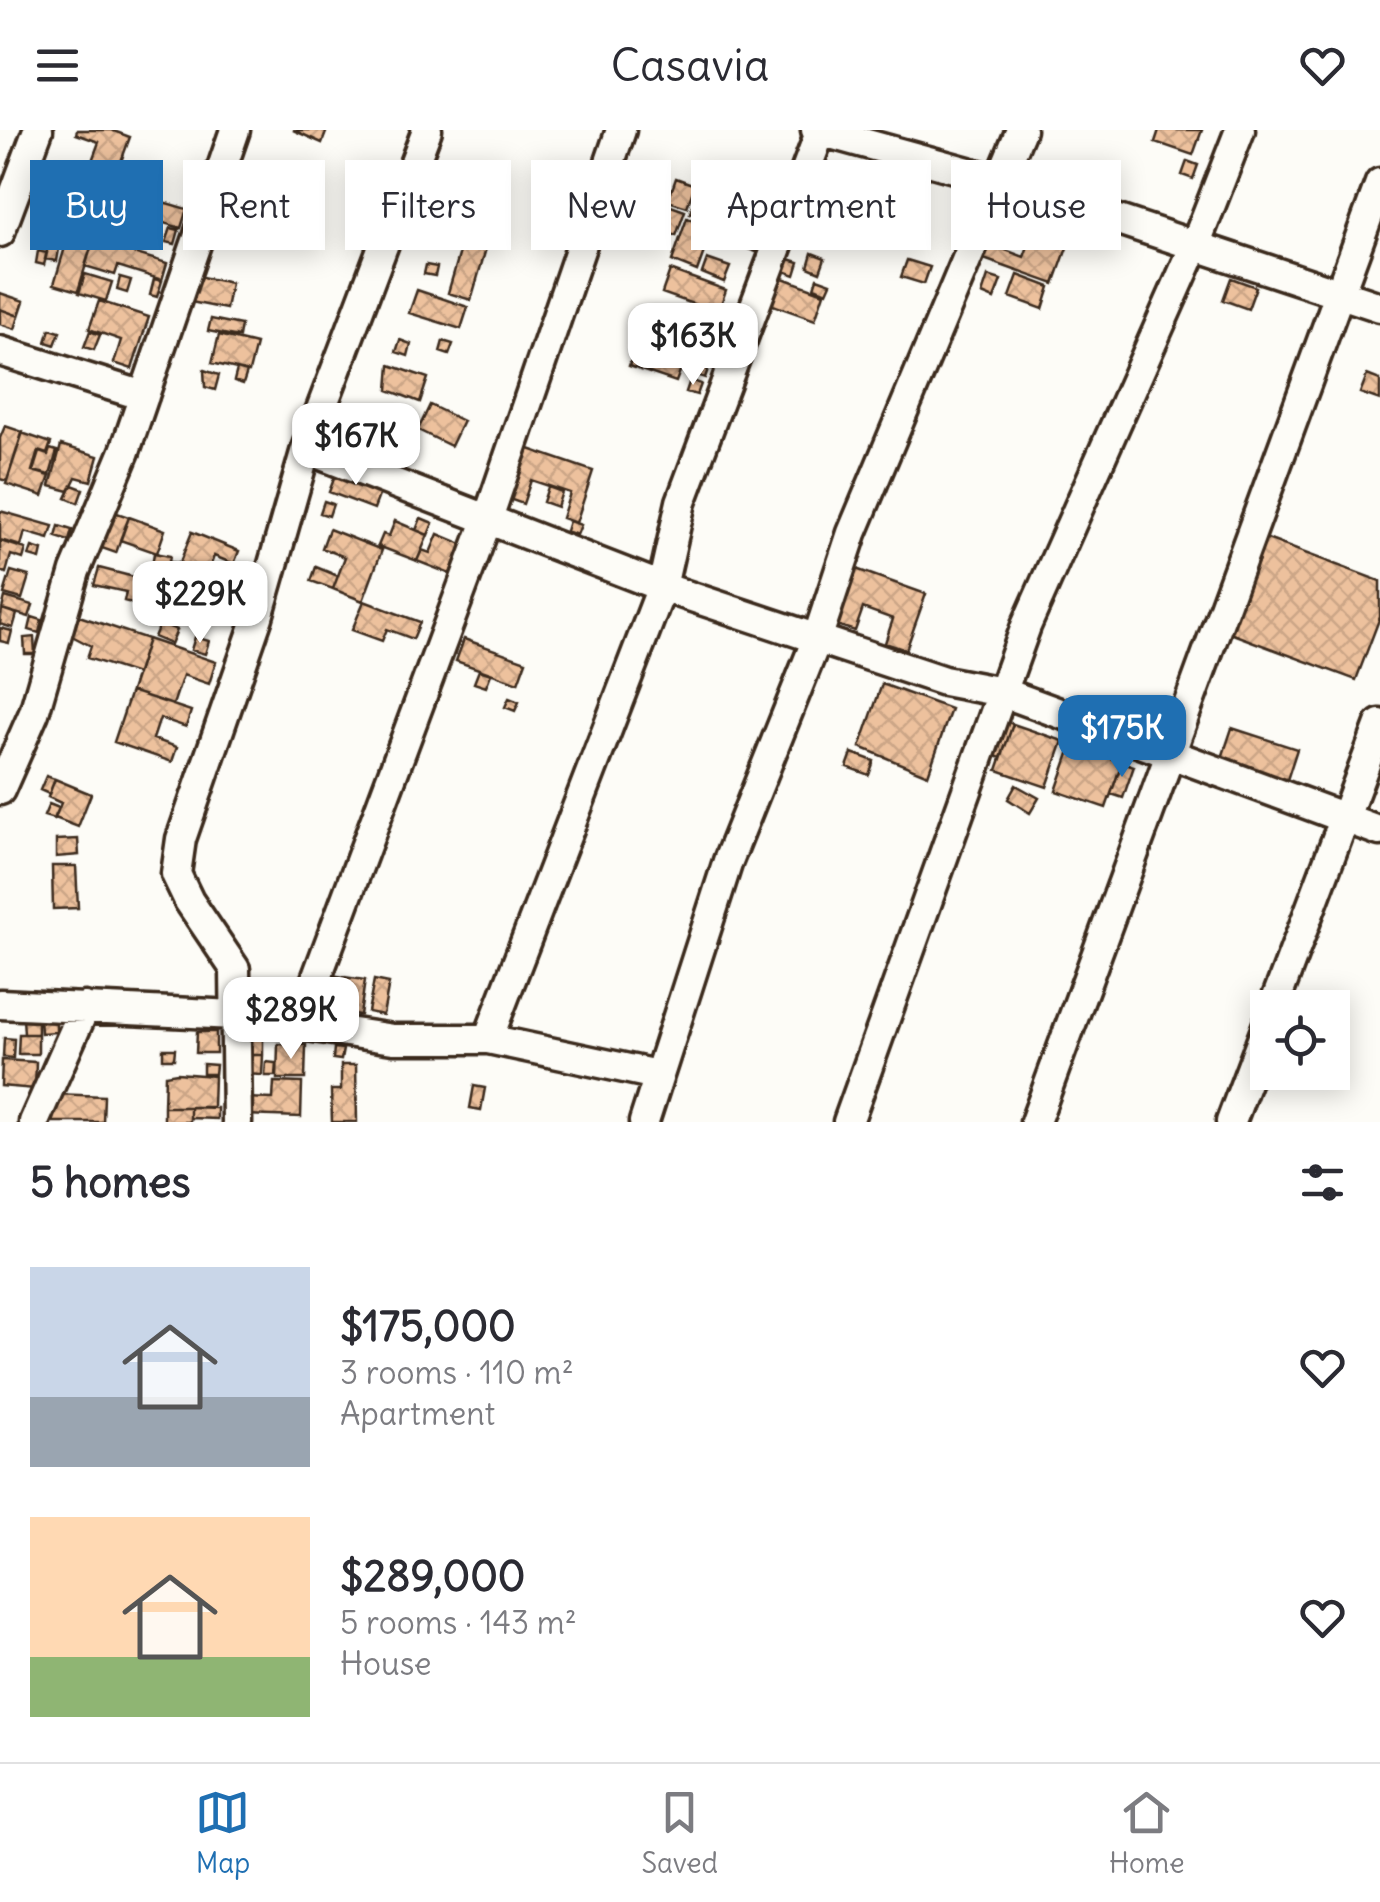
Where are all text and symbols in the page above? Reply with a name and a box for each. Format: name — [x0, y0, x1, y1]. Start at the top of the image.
text: Casavia — [611, 37, 769, 93]
icon: menu — [30, 38, 85, 93]
icon: heart — [1295, 38, 1350, 93]
chip: Buy — [30, 160, 163, 250]
chip: Rent — [183, 160, 325, 250]
chip: Filters — [345, 160, 511, 250]
chip: New — [531, 160, 671, 250]
chip: Apartment — [691, 160, 931, 250]
chip: House — [951, 160, 1121, 250]
pin: $163K — [623, 303, 763, 388]
text: $163K — [650, 315, 736, 356]
pin: $167K — [286, 403, 426, 488]
text: $167K — [314, 415, 398, 456]
pin: $229K — [130, 561, 270, 646]
text: $229K — [155, 573, 245, 614]
pin: $175K — [1052, 695, 1192, 780]
text: $175K — [1080, 707, 1164, 748]
pin: $289K — [221, 977, 361, 1062]
text: $289K — [245, 989, 337, 1030]
map controls — [1250, 990, 1350, 1090]
button: locate — [1250, 990, 1350, 1090]
icon: filters — [1295, 1155, 1350, 1210]
text: 5 homes — [30, 1156, 191, 1208]
text: $175,000 — [340, 1300, 516, 1352]
icon: home — [110, 1307, 230, 1427]
icon: heart — [1295, 1340, 1350, 1395]
text: 3 rooms · 110 m² — [340, 1352, 574, 1393]
text: Apartment — [340, 1393, 495, 1434]
text: $289,000 — [340, 1550, 525, 1602]
icon: home — [110, 1557, 230, 1677]
icon: heart — [1295, 1590, 1350, 1645]
text: 5 rooms · 143 m² — [340, 1602, 577, 1643]
text: House — [340, 1643, 431, 1684]
tab: Map — [195, 1785, 250, 1881]
tab: Saved — [641, 1785, 718, 1881]
tab: Home — [1109, 1785, 1185, 1881]

